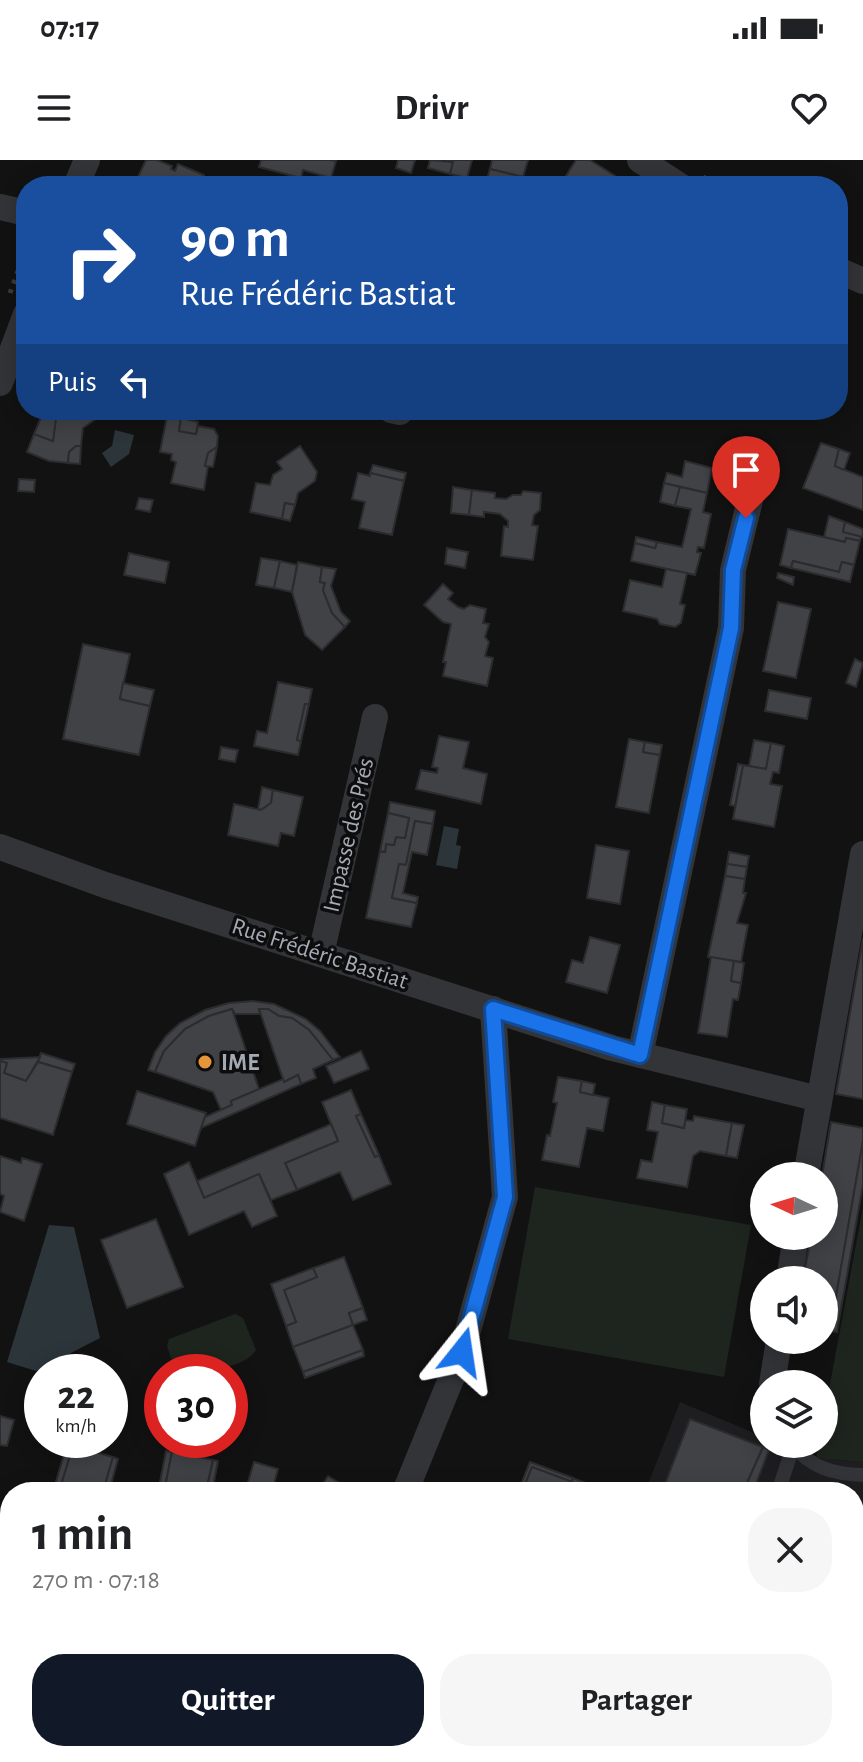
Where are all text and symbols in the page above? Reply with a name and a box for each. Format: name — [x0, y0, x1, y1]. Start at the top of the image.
text: 07:17 — [40, 13, 99, 43]
icon: menu — [32, 86, 76, 130]
icon: heart — [787, 86, 831, 130]
text: Drivr — [395, 90, 468, 126]
icon: right — [48, 208, 152, 312]
text: 90 m — [180, 211, 290, 267]
text: Rue Frédéric Bastiat — [180, 276, 456, 312]
icon: left — [113, 360, 157, 404]
text: Puis — [48, 367, 97, 397]
pin — [712, 436, 780, 518]
icon: arrive — [724, 448, 768, 492]
street label: Impasse des Prés — [320, 756, 378, 915]
street label: Rue Frédéric Bastiat — [229, 914, 411, 994]
place label: IME — [221, 1051, 259, 1075]
marker: IME — [196, 1053, 214, 1071]
north arrow — [750, 1162, 838, 1250]
map controls — [750, 1162, 838, 1458]
button: sound — [750, 1266, 838, 1354]
position arrow — [420, 1310, 504, 1394]
speed limit sign: 30 — [144, 1354, 248, 1458]
button: layers — [750, 1370, 838, 1458]
text: 22 — [57, 1376, 95, 1416]
text: km/h — [55, 1416, 97, 1436]
button: close — [748, 1508, 832, 1592]
text: 1 min — [32, 1511, 133, 1559]
text: 270 m · 07:18 — [32, 1567, 160, 1593]
button: Quitter — [32, 1654, 424, 1746]
button: Partager — [440, 1654, 832, 1746]

